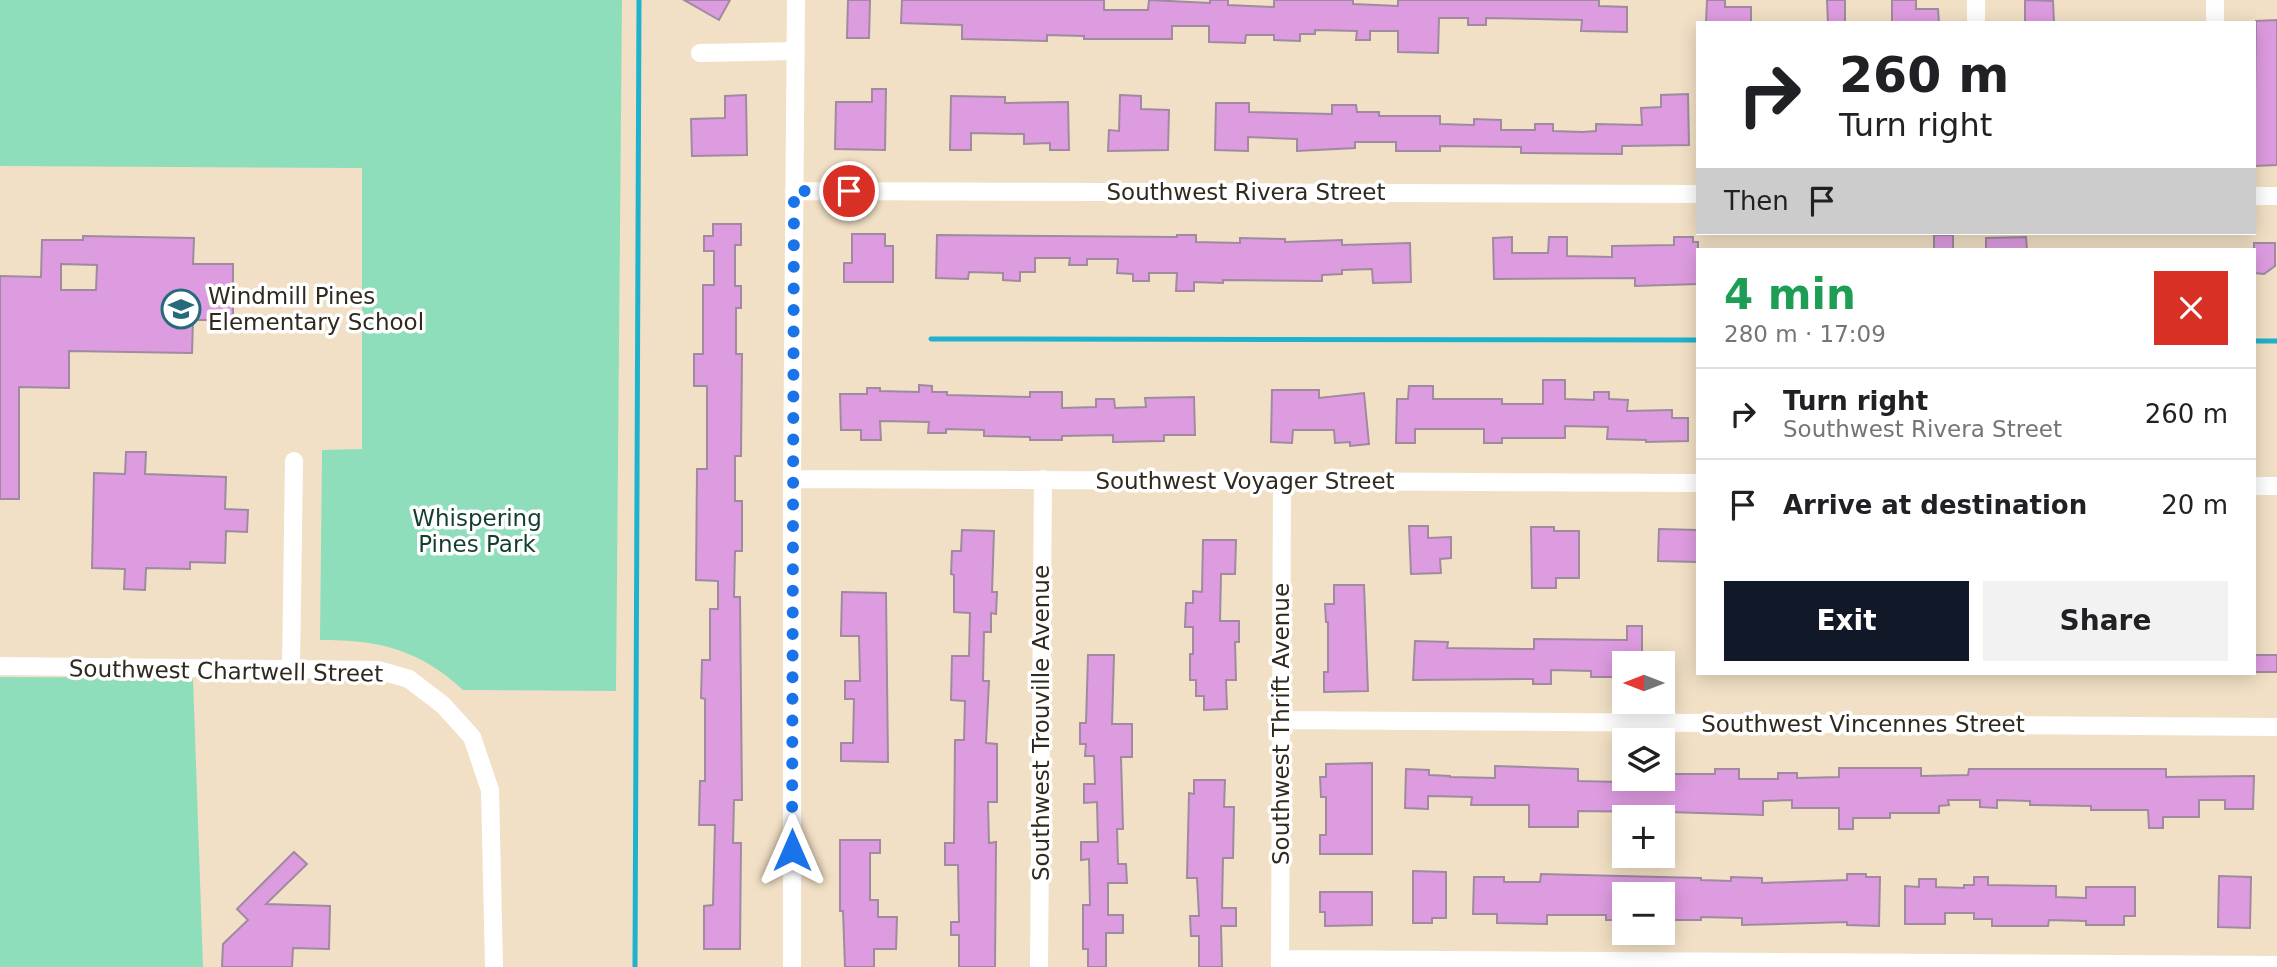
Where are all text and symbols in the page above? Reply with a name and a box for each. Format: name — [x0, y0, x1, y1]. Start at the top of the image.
text: 260 m — [1839, 47, 2009, 104]
icon: right — [1724, 49, 1815, 140]
text: Turn right — [1839, 106, 1992, 144]
pin — [819, 161, 879, 221]
icon: arrive — [830, 172, 868, 210]
street label: Southwest Rivera Street — [1107, 179, 1386, 205]
icon: arrive — [1803, 182, 1841, 220]
text: Then — [1724, 186, 1789, 216]
text: 4 min — [1724, 270, 1856, 319]
button: close — [2154, 271, 2228, 345]
place label: Windmill Pines Elementary School — [208, 283, 424, 335]
school or university icon: Windmill Pines Elementary School — [160, 288, 202, 330]
text: 280 m · 17:09 — [1724, 321, 1886, 347]
text: Turn right — [1783, 386, 1928, 416]
icon: right — [1724, 395, 1762, 433]
text: 260 m — [2145, 399, 2228, 429]
text: Southwest Rivera Street — [1783, 416, 2062, 442]
street label: Southwest Voyager Street — [1095, 468, 1395, 494]
icon: arrive — [1724, 486, 1762, 524]
text: Arrive at destination — [1783, 490, 2087, 520]
text: 20 m — [2161, 490, 2228, 520]
park label: Whispering Pines Park — [412, 505, 542, 557]
street label: Southwest Trouville Avenue — [1028, 565, 1054, 881]
button: Exit — [1724, 581, 1969, 661]
button: Share — [1983, 581, 2228, 661]
street label: Southwest Thrift Avenue — [1268, 583, 1294, 865]
north arrow — [1612, 651, 1675, 714]
map controls — [1612, 651, 1675, 945]
street label: Southwest Chartwell Street — [69, 655, 383, 687]
street label: Southwest Vincennes Street — [1701, 711, 2025, 737]
button: layers — [1612, 728, 1675, 791]
button: + — [1612, 805, 1675, 868]
position arrow — [755, 813, 829, 887]
button: − — [1612, 882, 1675, 945]

